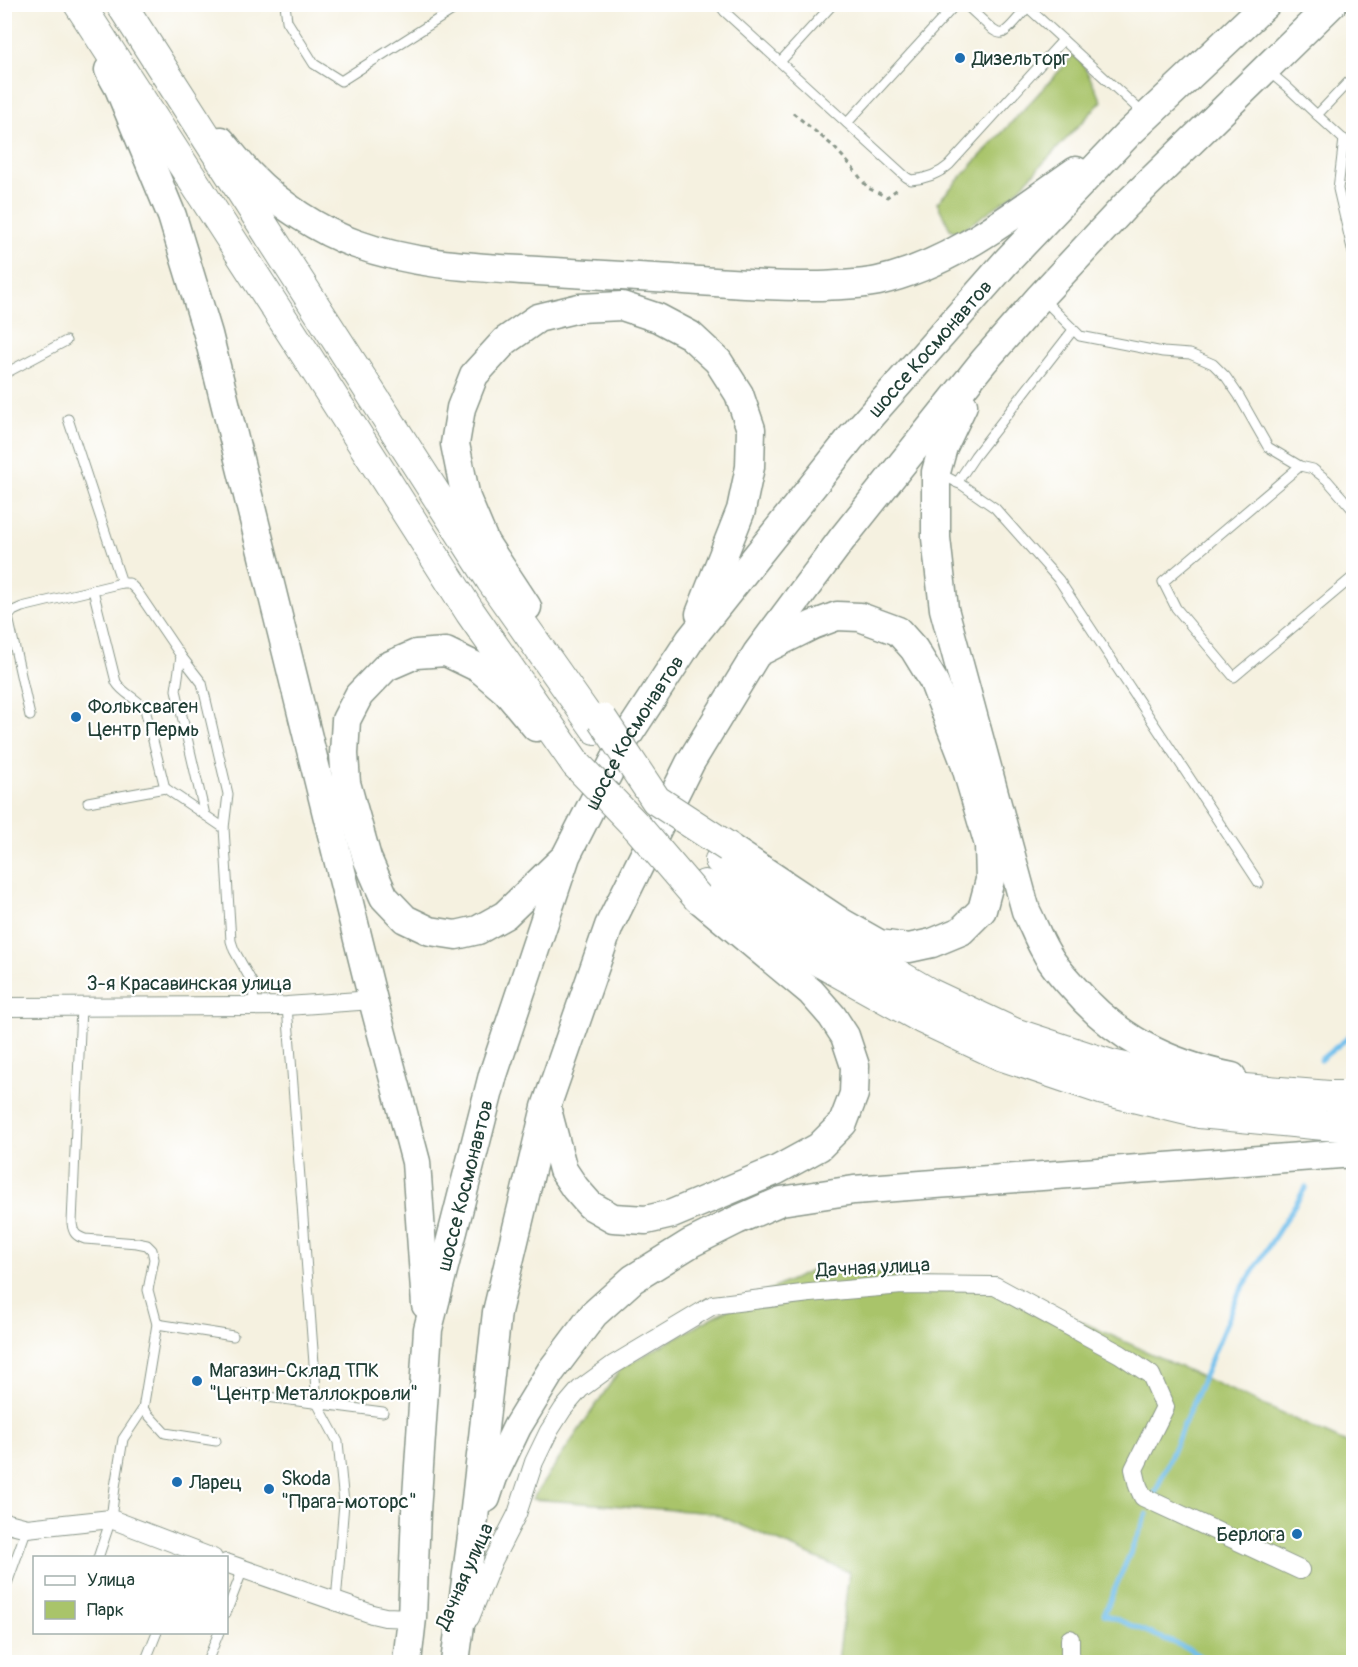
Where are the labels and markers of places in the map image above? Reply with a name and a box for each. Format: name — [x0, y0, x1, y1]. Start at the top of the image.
place label: Дизельторг — [971, 46, 1069, 71]
marker: Дизельторг — [953, 51, 967, 65]
place label: Фольксваген Центр Пермь — [88, 694, 200, 742]
marker: Фольксваген Центр Пермь — [69, 710, 83, 724]
place label: Магазин-Склад ТПК "Центр Металлокровли" — [209, 1358, 418, 1406]
marker: Магазин-Склад ТПК "Центр Металлокровли" — [190, 1374, 204, 1388]
place label: Skoda "Прага-моторс" — [281, 1466, 417, 1514]
place label: Ларец — [188, 1470, 242, 1495]
marker: Ларец — [170, 1475, 184, 1489]
marker: Skoda "Прага-моторс" — [262, 1482, 276, 1496]
place label: Берлога — [1216, 1522, 1285, 1547]
marker: Берлога — [1290, 1527, 1304, 1541]

